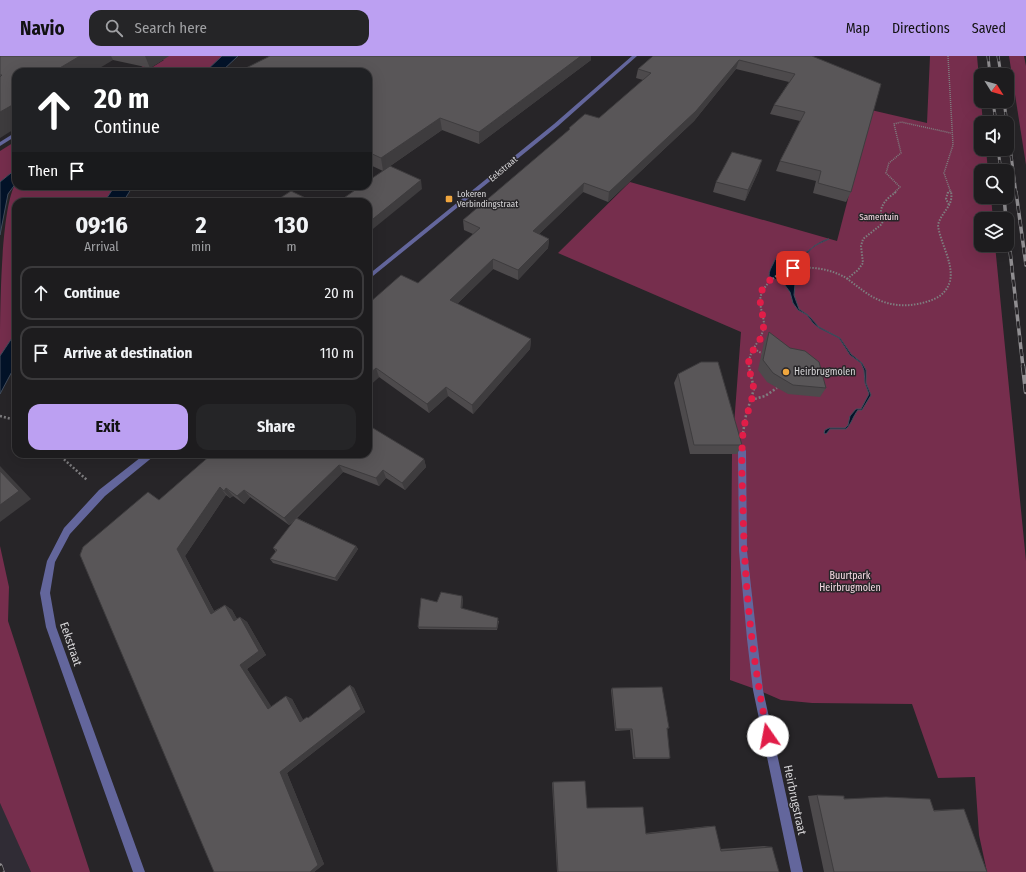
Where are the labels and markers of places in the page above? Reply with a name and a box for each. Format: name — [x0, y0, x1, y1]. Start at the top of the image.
place label: Lokeren Verbindingstraat — [457, 189, 518, 209]
marker: Lokeren Verbindingstraat — [444, 194, 454, 204]
pin — [776, 251, 810, 285]
place label: Heirbrugmolen — [794, 366, 856, 378]
marker: Heirbrugmolen — [781, 367, 791, 377]

